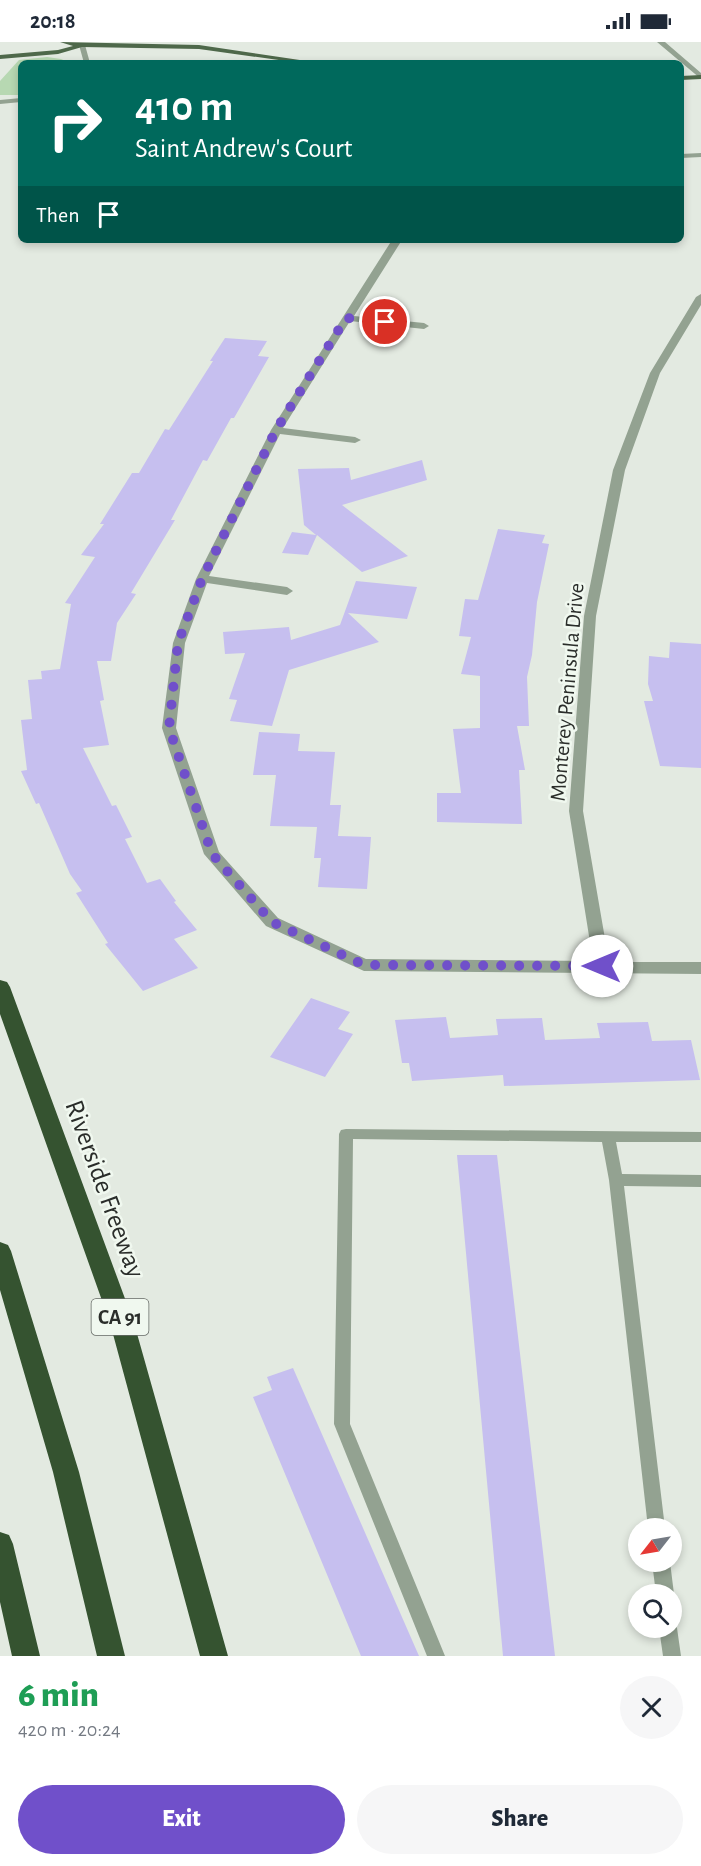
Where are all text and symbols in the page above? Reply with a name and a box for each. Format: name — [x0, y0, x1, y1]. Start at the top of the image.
text: 20:18 — [30, 10, 76, 32]
icon: right — [36, 84, 114, 162]
text: 410 m — [135, 86, 233, 128]
text: Saint Andrew's Court — [135, 135, 352, 162]
icon: arrive — [92, 198, 125, 231]
text: Then — [36, 204, 80, 226]
pin — [359, 296, 410, 347]
icon: arrive — [368, 305, 401, 338]
street label: Monterey Peninsula Drive — [546, 582, 588, 802]
position arrow — [570, 934, 634, 998]
street label: Riverside Freeway — [59, 1097, 150, 1282]
road number: CA 91 — [92, 1299, 148, 1335]
north arrow — [628, 1518, 682, 1572]
map controls — [628, 1518, 682, 1638]
button: search — [628, 1584, 682, 1638]
button: close — [620, 1676, 683, 1739]
text: 6 min — [18, 1677, 99, 1713]
text: 420 m · 20:24 — [18, 1720, 121, 1740]
button: Exit — [18, 1785, 345, 1854]
button: Share — [357, 1785, 683, 1854]

